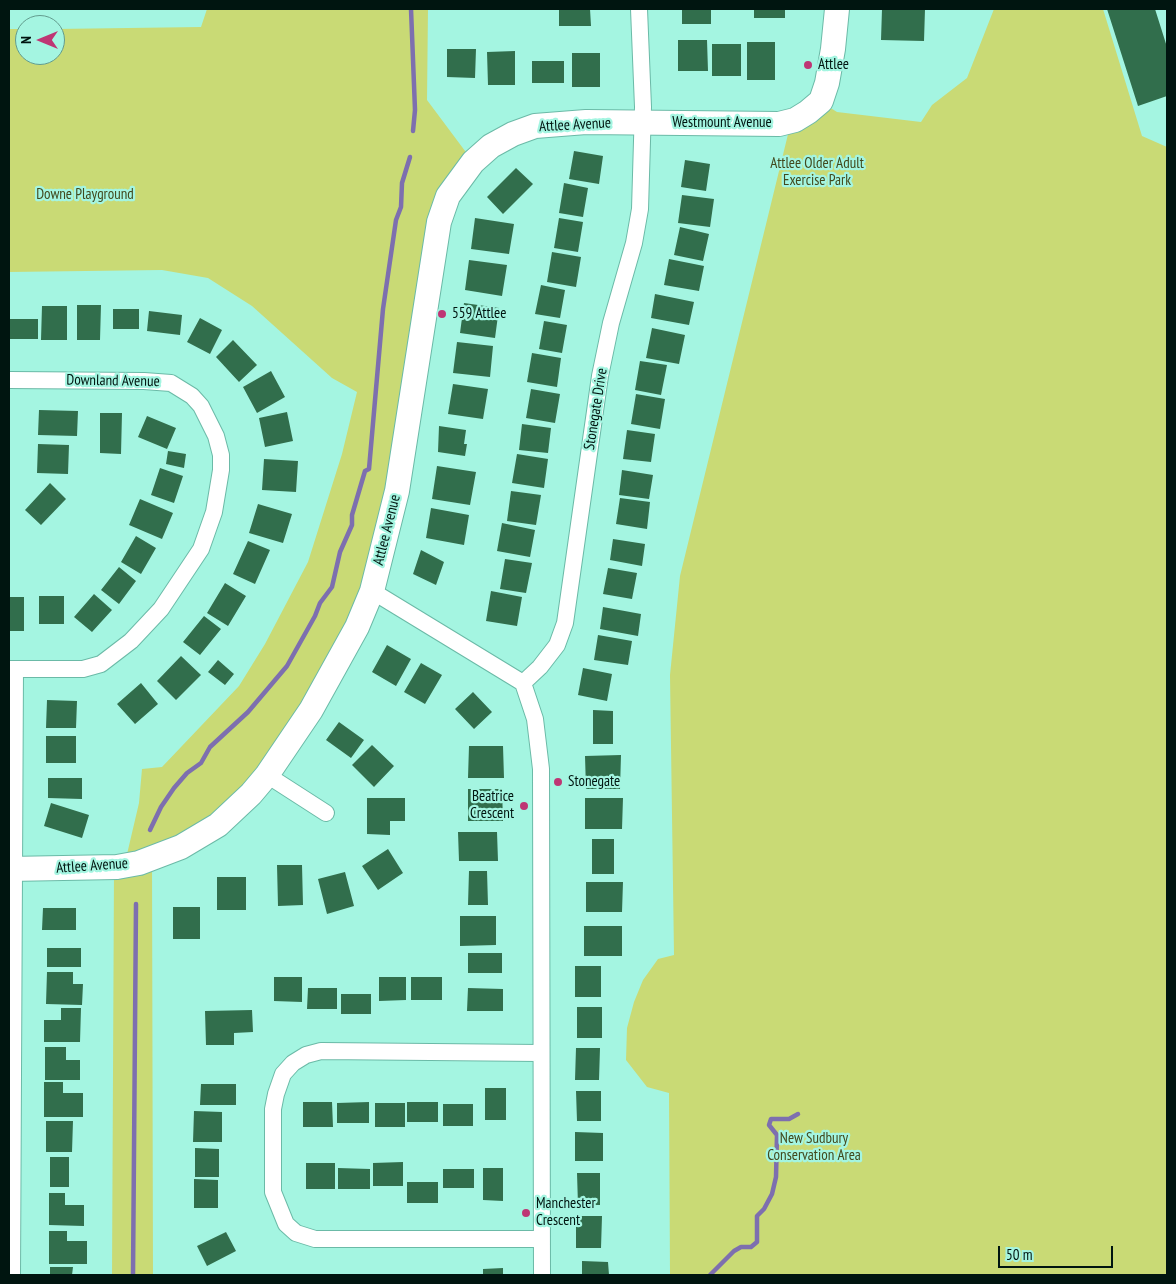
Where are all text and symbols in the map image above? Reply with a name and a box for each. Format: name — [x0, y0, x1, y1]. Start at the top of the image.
north arrow — [15, 15, 65, 65]
text: N — [17, 36, 35, 44]
place label: Attlee — [818, 56, 849, 74]
marker: Attlee — [802, 59, 814, 71]
street label: Attlee Avenue — [539, 114, 611, 136]
street label: Westmount Avenue — [672, 114, 772, 132]
park label: Attlee Older Adult Exercise Park — [770, 155, 864, 190]
park label: Downe Playground — [36, 186, 134, 204]
place label: 559 Attlee — [452, 305, 506, 323]
marker: 559 Attlee — [436, 308, 448, 320]
street label: Stonegate Drive — [581, 367, 611, 451]
street label: Downland Avenue — [66, 371, 160, 391]
street label: Attlee Avenue — [370, 493, 404, 567]
place label: Stonegate — [568, 773, 620, 791]
marker: Stonegate — [552, 776, 564, 788]
place label: Beatrice Crescent — [470, 788, 514, 823]
marker: Beatrice Crescent — [518, 800, 530, 812]
street label: Attlee Avenue — [55, 855, 129, 877]
park label: New Sudbury Conservation Area — [767, 1130, 861, 1165]
place label: Manchester Crescent — [536, 1195, 596, 1230]
marker: Manchester Crescent — [520, 1207, 532, 1219]
scale bar — [1001, 1236, 1116, 1268]
text: 50 m — [1006, 1245, 1032, 1264]

